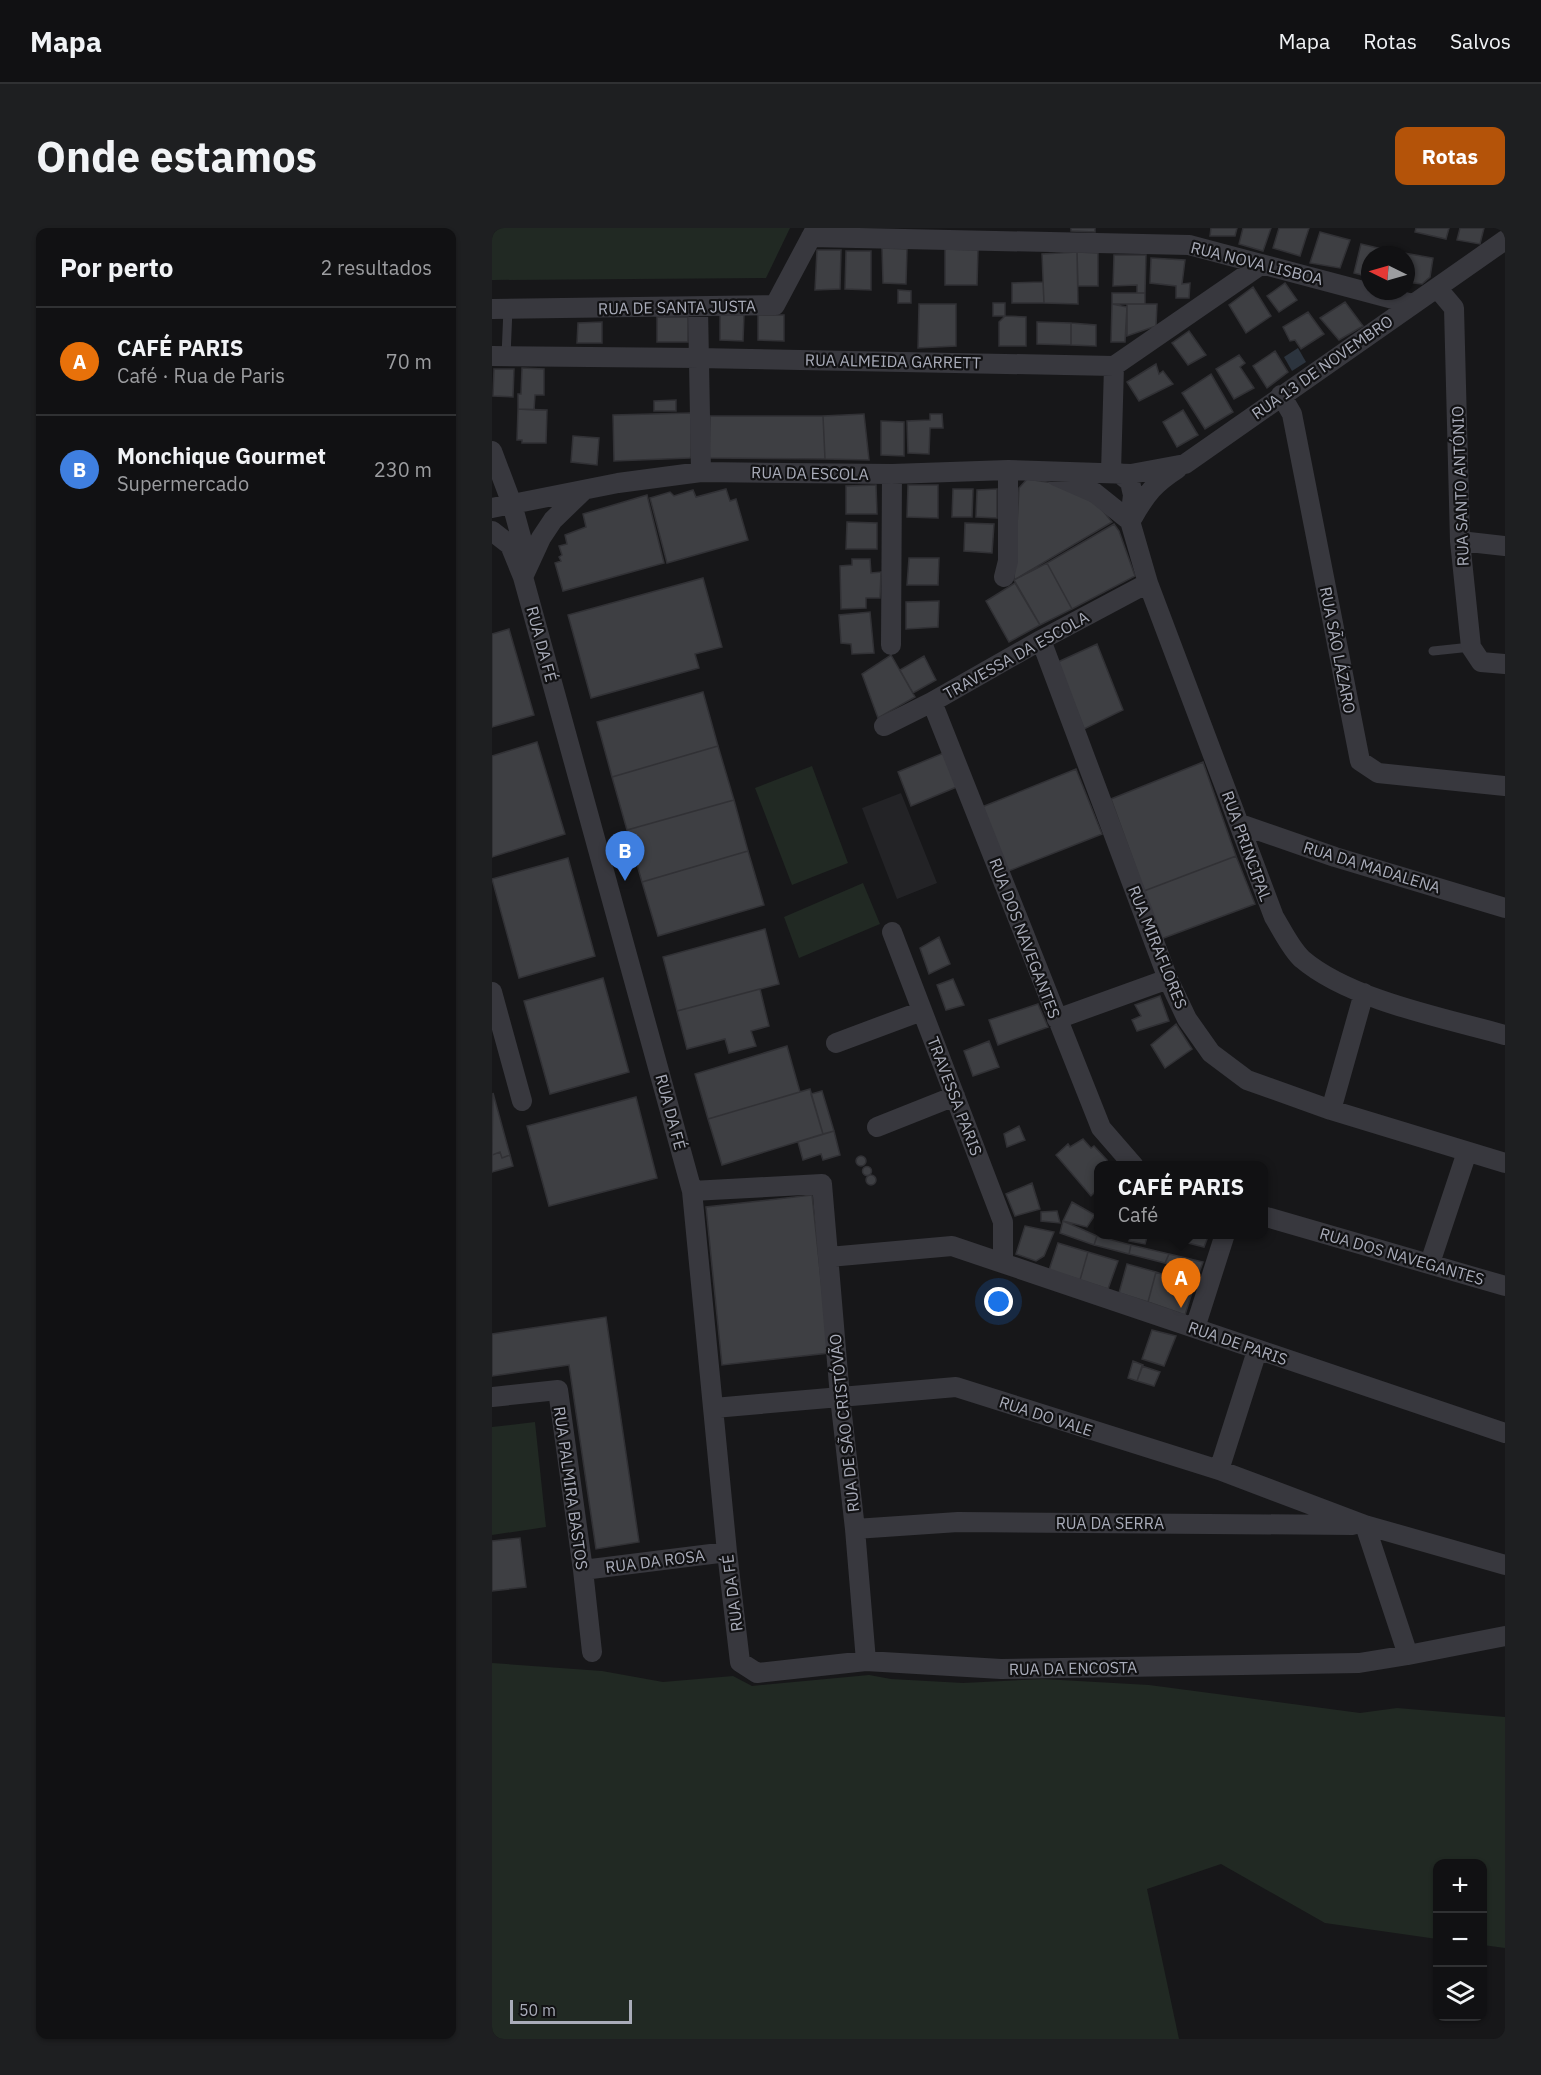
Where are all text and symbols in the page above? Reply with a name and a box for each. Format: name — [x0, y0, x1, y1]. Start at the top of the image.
text: Mapa — [30, 23, 102, 60]
text: Mapa — [1279, 27, 1330, 55]
text: Rotas — [1363, 27, 1417, 55]
text: Salvos — [1450, 27, 1511, 55]
button: Rotas — [1395, 127, 1505, 185]
text: Onde estamos — [36, 129, 317, 184]
street label: RUA NOVA LISBOA — [1189, 237, 1325, 289]
north arrow — [1361, 246, 1415, 300]
text: Por perto — [60, 250, 173, 284]
text: 2 resultados — [320, 254, 432, 281]
street label: RUA DE SANTA JUSTA — [598, 296, 756, 318]
street label: RUA 13 DE NOVEMBRO — [1247, 311, 1397, 423]
text: CAFÉ PARIS — [117, 333, 244, 362]
text: A — [73, 348, 86, 375]
text: 70 m — [386, 348, 432, 375]
street label: RUA ALMEIDA GARRETT — [805, 349, 981, 373]
text: Café · Rua de Paris — [117, 362, 285, 389]
street label: RUA SANTO ANTÓNIO — [1446, 406, 1473, 566]
text: Monchique Gourmet — [117, 441, 326, 470]
text: B — [73, 456, 86, 483]
text: 230 m — [374, 456, 432, 483]
street label: RUA DA ESCOLA — [751, 462, 869, 484]
text: Supermercado — [117, 470, 249, 497]
street label: RUA SÃO LÁZARO — [1316, 585, 1361, 715]
street label: RUA DA FÉ — [522, 604, 563, 684]
street label: TRAVESSA DA ESCOLA — [940, 607, 1092, 703]
street label: RUA PRINCIPAL — [1218, 788, 1276, 904]
pin: B — [606, 832, 644, 881]
street label: RUA DA MADALENA — [1301, 837, 1443, 897]
street label: RUA DOS NAVEGANTES — [985, 855, 1065, 1021]
street label: RUA MIRAFLORES — [1124, 882, 1192, 1012]
street label: TRAVESSA PARIS — [923, 1034, 987, 1158]
street label: RUA DA FÉ — [651, 1072, 692, 1152]
popup — [1094, 1161, 1268, 1239]
text: CAFÉ PARIS — [1118, 1172, 1244, 1201]
text: Café — [1118, 1201, 1158, 1228]
street label: RUA DOS NAVEGANTES — [1317, 1223, 1487, 1289]
pin: A — [1162, 1258, 1200, 1308]
your location — [984, 1287, 1013, 1316]
street label: RUA DE PARIS — [1186, 1317, 1290, 1369]
street label: RUA DE SÃO CRISTÓVÃO — [824, 1333, 863, 1513]
street label: RUA DO VALE — [997, 1391, 1095, 1441]
street label: RUA PALMIRA BASTOS — [550, 1405, 592, 1571]
street label: RUA DA SERRA — [1056, 1513, 1164, 1533]
street label: RUA DA ROSA — [604, 1545, 706, 1577]
street label: RUA DA FÉ — [716, 1553, 747, 1633]
street label: RUA DA ENCOSTA — [1009, 1657, 1137, 1679]
map controls — [1433, 1859, 1487, 2021]
button: + — [1433, 1859, 1487, 1913]
button: − — [1433, 1913, 1487, 1967]
button: layers — [1433, 1967, 1487, 2021]
scale bar — [510, 1997, 632, 2024]
text: 50 m — [519, 2000, 556, 2020]

